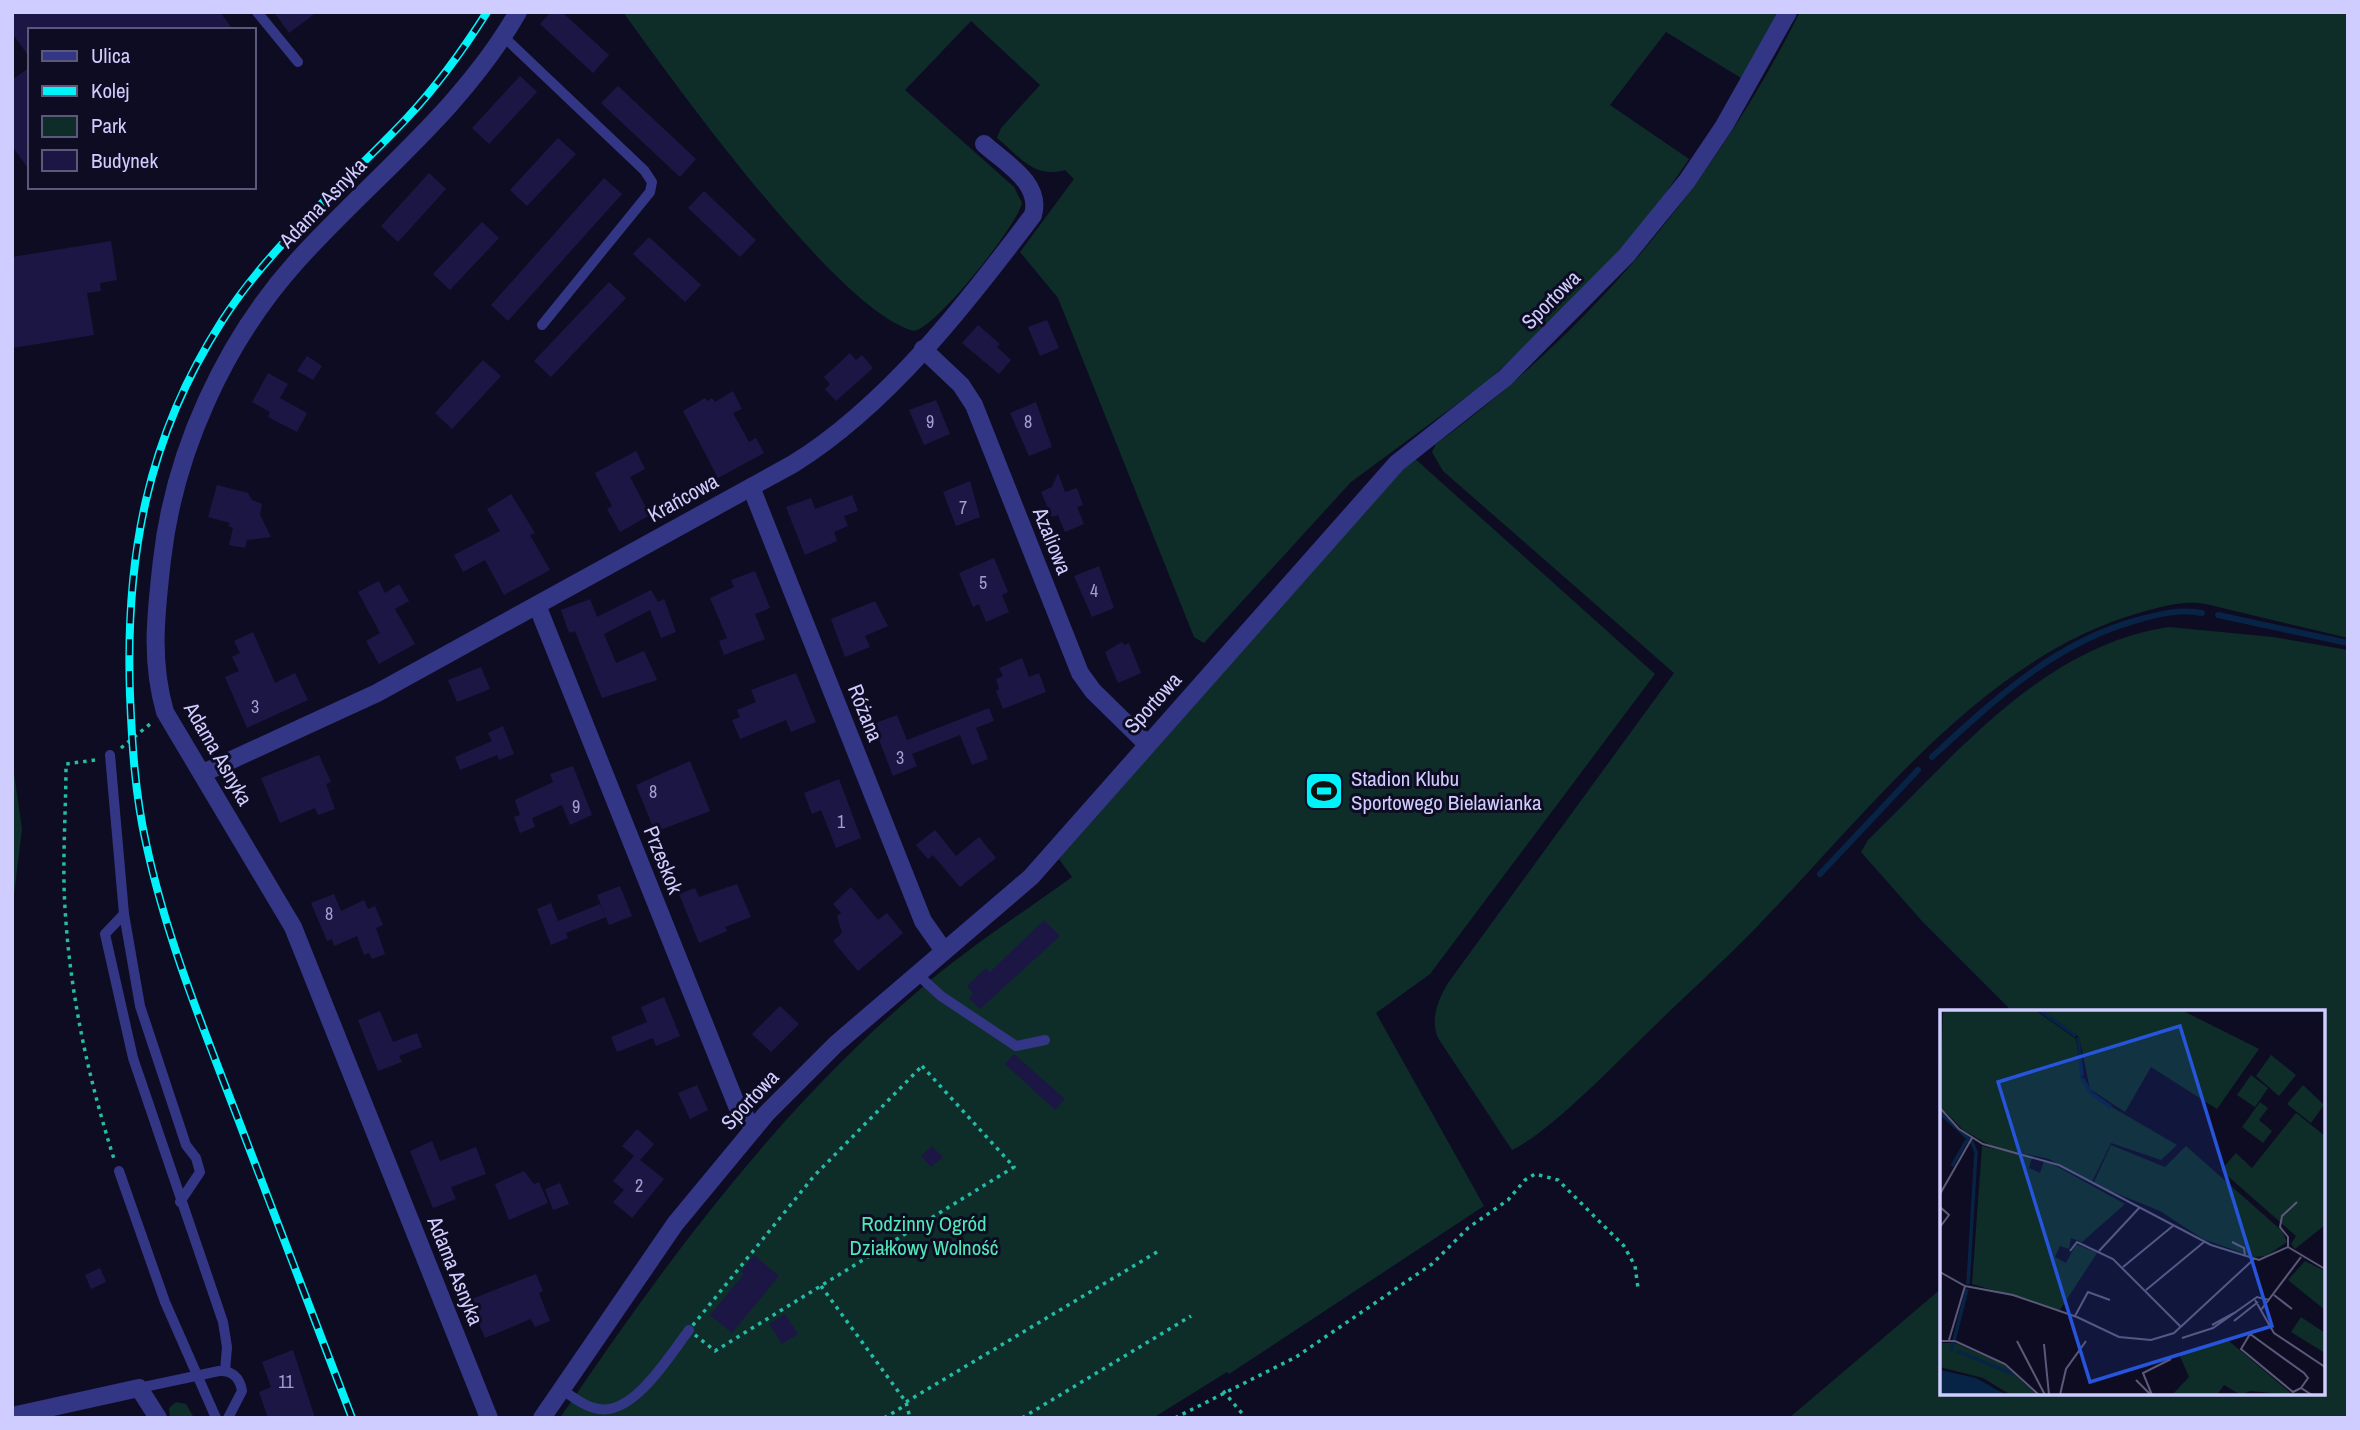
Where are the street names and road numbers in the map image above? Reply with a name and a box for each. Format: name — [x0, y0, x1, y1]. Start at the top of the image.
street label: Adama Asnyka — [272, 151, 373, 255]
street label: Sportowa — [1515, 263, 1587, 336]
street label: Krańcowa — [642, 466, 724, 529]
street label: Azaliowa — [1026, 502, 1079, 579]
street label: Sportowa — [1118, 666, 1188, 739]
street label: Różana — [841, 680, 890, 746]
street label: Adama Asnyka — [177, 696, 260, 811]
street label: Przeskok — [637, 822, 690, 898]
street label: Sportowa — [714, 1063, 785, 1136]
street label: Adama Asnyka — [420, 1211, 491, 1330]

